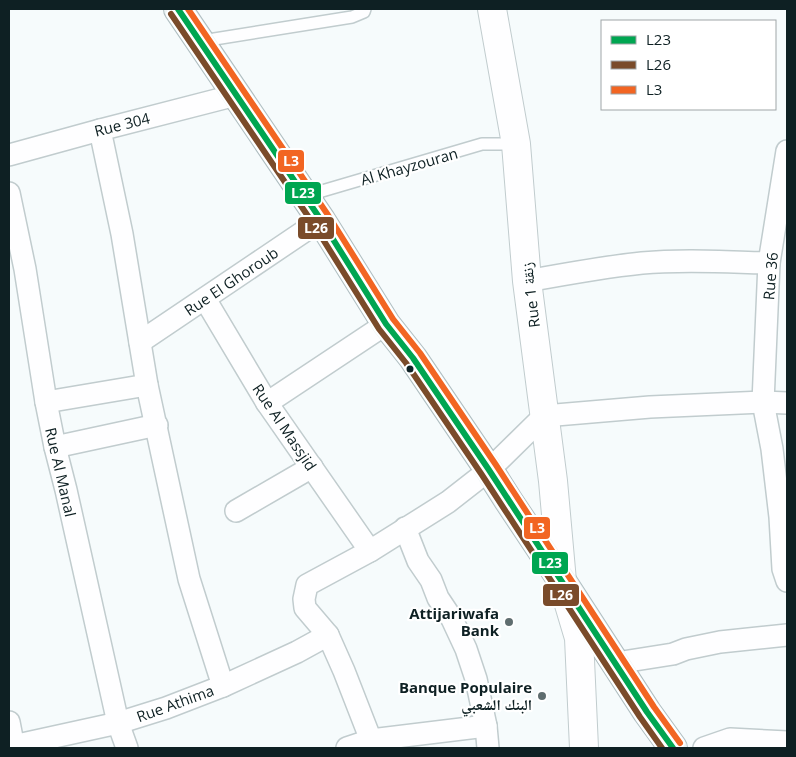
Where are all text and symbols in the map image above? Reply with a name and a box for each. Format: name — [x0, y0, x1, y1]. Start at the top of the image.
legend — [601, 20, 776, 110]
text: L23 — [646, 29, 671, 49]
text: L26 — [646, 54, 671, 74]
text: L3 — [646, 79, 662, 99]
street label: Rue 304 — [92, 107, 152, 141]
street label: Al Khayzouran — [358, 143, 460, 189]
line badge: L3 — [277, 149, 305, 173]
text: L3 — [283, 151, 299, 170]
line badge: L23 — [284, 181, 322, 205]
text: L23 — [291, 183, 315, 202]
line badge: L26 — [297, 216, 335, 240]
text: L26 — [304, 218, 328, 237]
street label: Rue El Ghoroub — [180, 242, 282, 320]
street label: Rue 36 — [758, 251, 782, 301]
street label: Rue 1 زنقة — [516, 261, 544, 329]
unlabelled marker — [405, 364, 415, 374]
street label: Rue Al Massjid — [249, 380, 321, 474]
street label: Rue Al Manal — [41, 425, 81, 519]
line badge: L3 — [523, 516, 551, 540]
text: L3 — [529, 518, 545, 537]
line badge: L23 — [531, 551, 569, 575]
text: L23 — [538, 553, 562, 572]
line badge: L26 — [542, 583, 580, 607]
text: L26 — [549, 585, 573, 604]
place label: Attijariwafa Bank — [409, 603, 500, 640]
marker: Attijariwafa Bank — [503, 616, 515, 628]
place label: Banque Populaire البنك الشعبي — [399, 677, 532, 717]
street label: Rue Athima — [134, 680, 216, 726]
marker: Banque Populaire البنك الشعبي — [536, 690, 548, 702]

